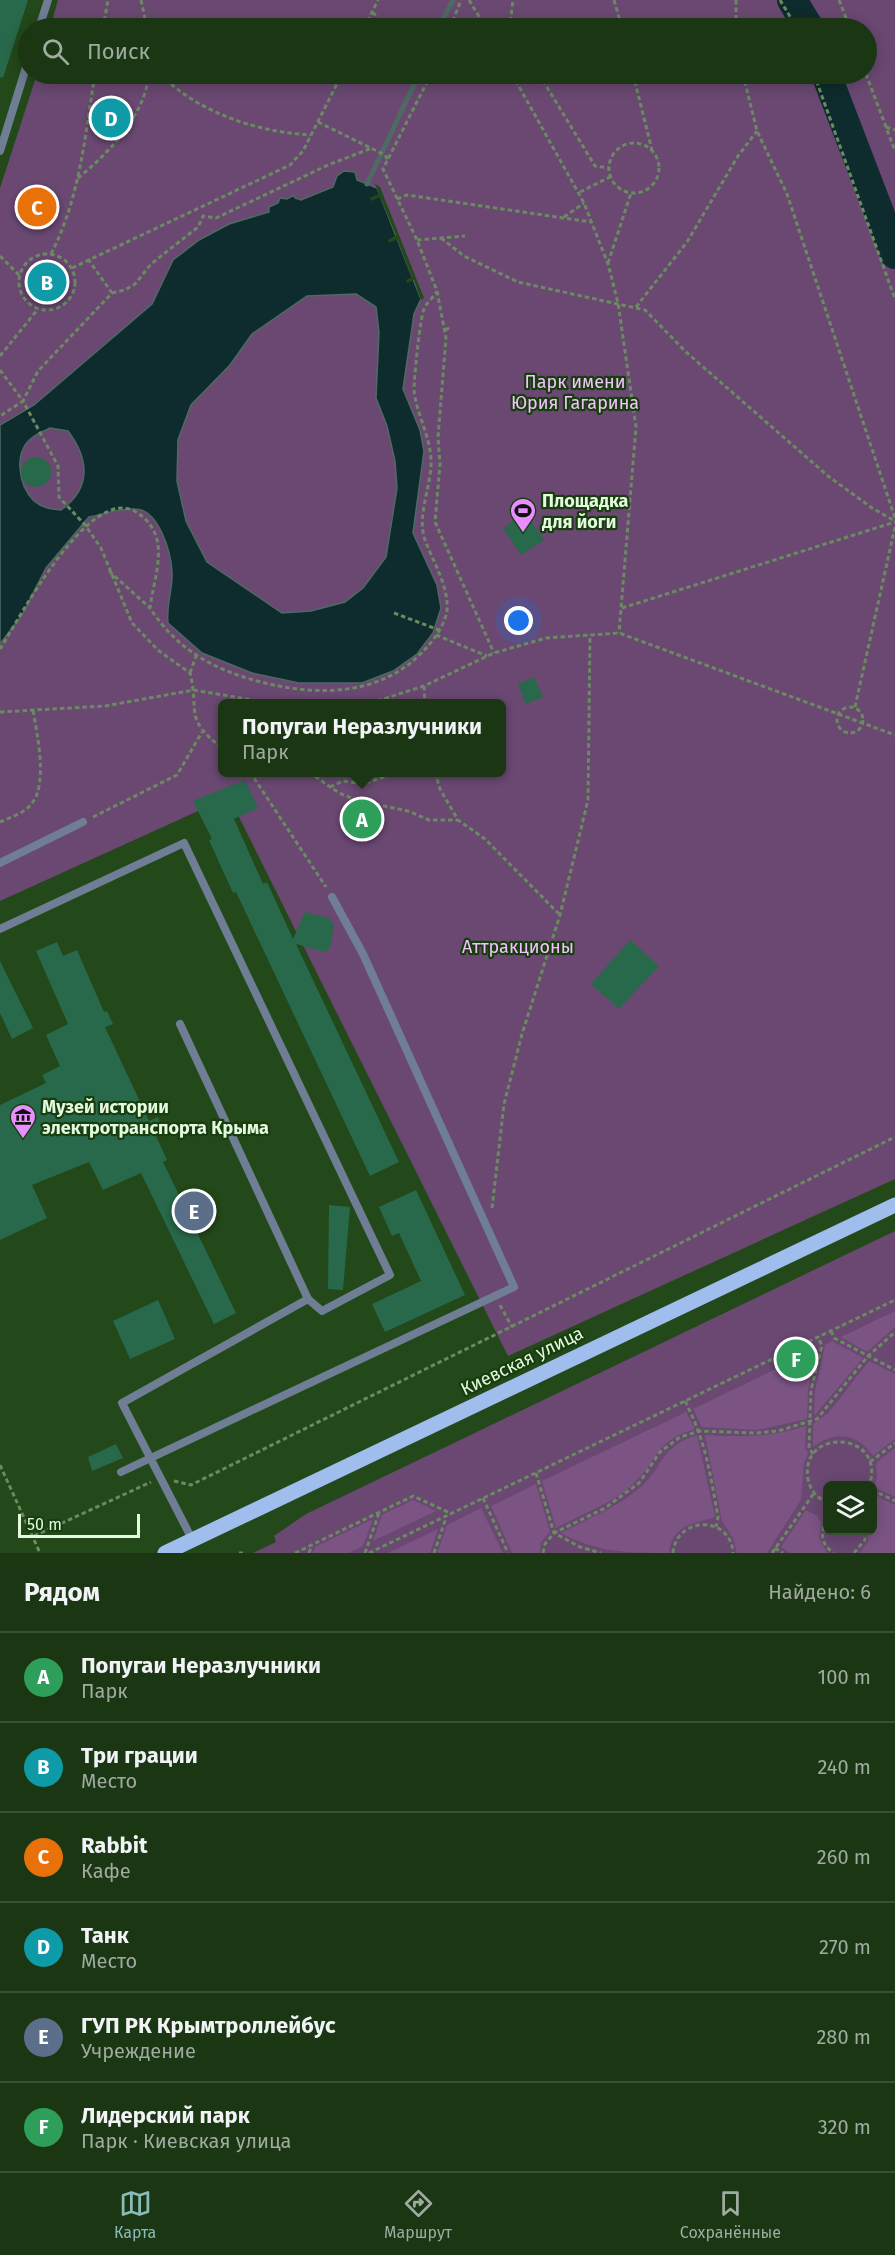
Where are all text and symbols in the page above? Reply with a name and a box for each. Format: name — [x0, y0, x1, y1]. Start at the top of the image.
search box — [18, 18, 877, 84]
icon: search — [39, 35, 72, 68]
text: Поиск — [87, 38, 150, 65]
pin: D — [92, 96, 130, 140]
pin: C — [18, 184, 57, 230]
pin: B — [28, 260, 66, 304]
park label: Парк имени Юрия Гагарина — [511, 371, 639, 414]
place label: Площадка для йоги — [542, 490, 629, 533]
sports icon: Площадка для йоги — [508, 496, 538, 534]
your location — [504, 606, 533, 635]
popup — [218, 699, 506, 777]
text: Попугаи Неразлучники — [242, 713, 482, 740]
text: Парк — [242, 740, 289, 764]
pin: A — [342, 796, 382, 842]
park label: Аттракционы — [462, 936, 574, 958]
place label: Музей истории электротранспорта Крыма — [42, 1096, 269, 1139]
museum icon: Музей истории электротранспорта Крыма — [8, 1102, 38, 1140]
pin: E — [174, 1188, 214, 1234]
street label: Киевская улица — [457, 1322, 587, 1400]
pin: F — [776, 1336, 816, 1382]
map controls — [823, 1481, 877, 1535]
button: layers — [823, 1481, 877, 1535]
scale bar — [18, 1511, 140, 1538]
text: 50 m — [27, 1515, 62, 1534]
text: Рядом — [24, 1577, 100, 1608]
text: Найдено: 6 — [768, 1580, 871, 1604]
text: Попугаи Неразлучники — [81, 1652, 321, 1679]
text: A — [38, 1665, 49, 1689]
text: 100 m — [818, 1665, 871, 1689]
text: Парк — [81, 1679, 128, 1703]
text: Три грации — [81, 1742, 198, 1769]
text: B — [37, 1755, 50, 1779]
text: 240 m — [817, 1755, 871, 1779]
text: Место — [81, 1769, 137, 1793]
text: Rabbit — [81, 1832, 147, 1859]
text: C — [38, 1845, 49, 1869]
text: 260 m — [817, 1845, 871, 1869]
text: Кафе — [81, 1859, 131, 1883]
text: Танк — [81, 1922, 129, 1949]
text: D — [37, 1935, 50, 1959]
text: 270 m — [819, 1935, 871, 1959]
text: Место — [81, 1949, 137, 1973]
text: ГУП РК Крымтроллейбус — [81, 2012, 335, 2039]
text: E — [38, 2025, 49, 2049]
text: 280 m — [816, 2025, 871, 2049]
text: Учреждение — [81, 2039, 196, 2063]
text: Лидерский парк — [81, 2102, 250, 2129]
text: F — [39, 2115, 48, 2139]
text: 320 m — [818, 2115, 871, 2139]
text: Парк · Киевская улица — [81, 2129, 291, 2153]
tab: Карта — [114, 2187, 156, 2242]
tab: Маршрут — [384, 2187, 452, 2242]
tab: Сохранённые — [680, 2187, 781, 2242]

